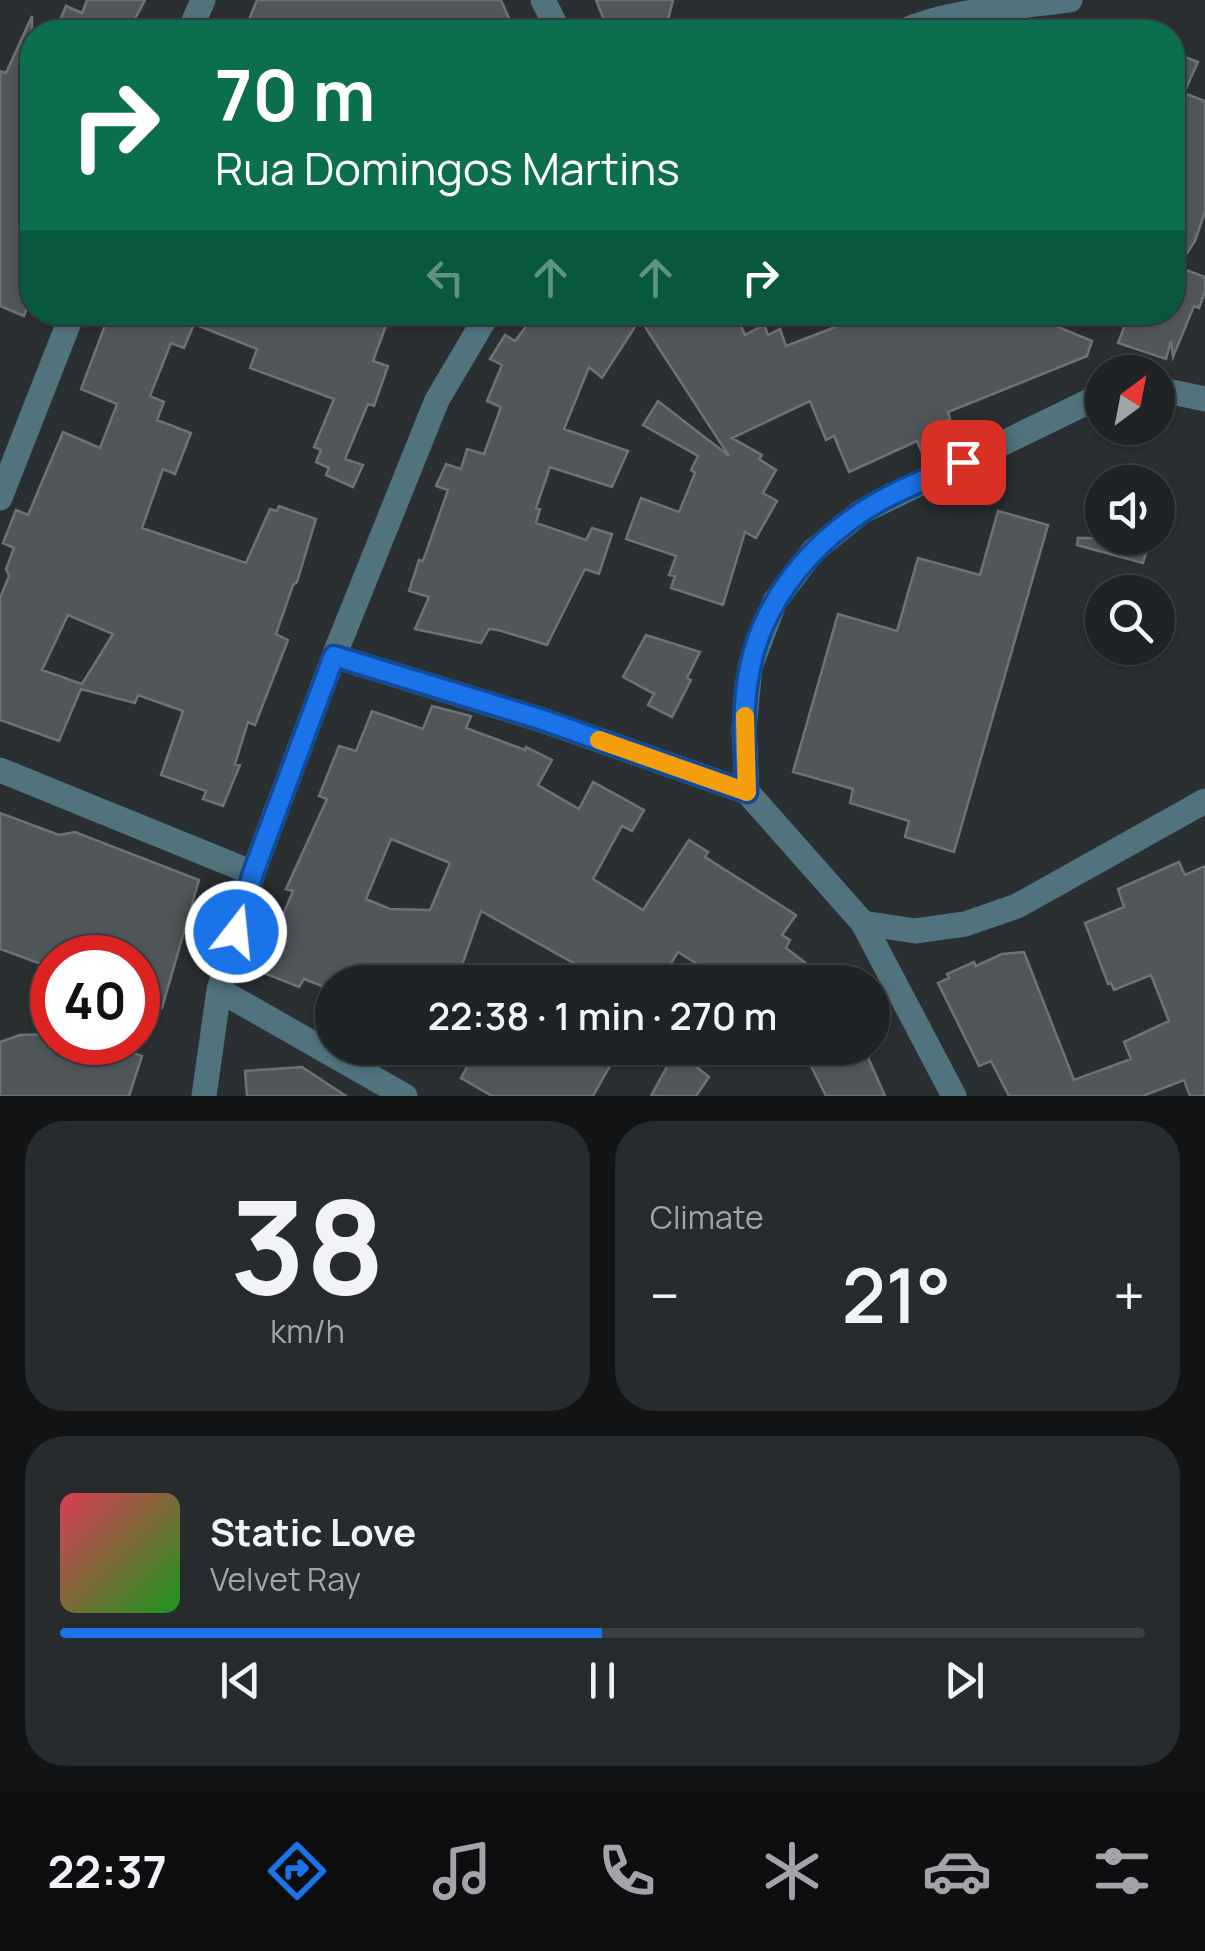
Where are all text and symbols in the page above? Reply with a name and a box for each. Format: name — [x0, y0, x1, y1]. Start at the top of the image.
text: 70 m — [215, 46, 375, 142]
icon: right — [50, 60, 180, 190]
text: Rua Domingos Martins — [215, 137, 680, 199]
icon: left — [418, 250, 473, 305]
icon: ahead — [523, 250, 578, 305]
icon: ahead — [628, 250, 683, 305]
icon: right — [733, 250, 788, 305]
north arrow — [1085, 355, 1175, 445]
map controls — [1085, 355, 1175, 665]
pin — [921, 420, 1006, 505]
icon: arrive — [936, 435, 991, 490]
button: sound — [1085, 465, 1175, 555]
button: search — [1085, 575, 1175, 665]
position arrow — [184, 880, 288, 984]
speed limit sign: 40 — [30, 935, 160, 1065]
text: 22:38 · 1 min · 270 m — [428, 989, 777, 1041]
text: 38 — [230, 1155, 385, 1333]
text: Climate — [650, 1195, 764, 1239]
text: 21° — [842, 1243, 951, 1346]
text: − — [650, 1257, 680, 1333]
text: + — [1113, 1257, 1145, 1333]
text: km/h — [270, 1309, 345, 1353]
text: Static Love — [210, 1505, 416, 1557]
text: Velvet Ray — [210, 1557, 361, 1601]
icon: previous — [213, 1653, 268, 1708]
icon: pause — [575, 1653, 630, 1708]
icon: next — [937, 1653, 992, 1708]
icon: directions — [262, 1836, 332, 1906]
icon: music — [427, 1836, 497, 1906]
icon: phone — [592, 1836, 662, 1906]
icon: climate — [757, 1836, 827, 1906]
icon: car — [922, 1836, 992, 1906]
icon: filters — [1087, 1836, 1157, 1906]
text: 22:37 — [48, 1840, 167, 1902]

